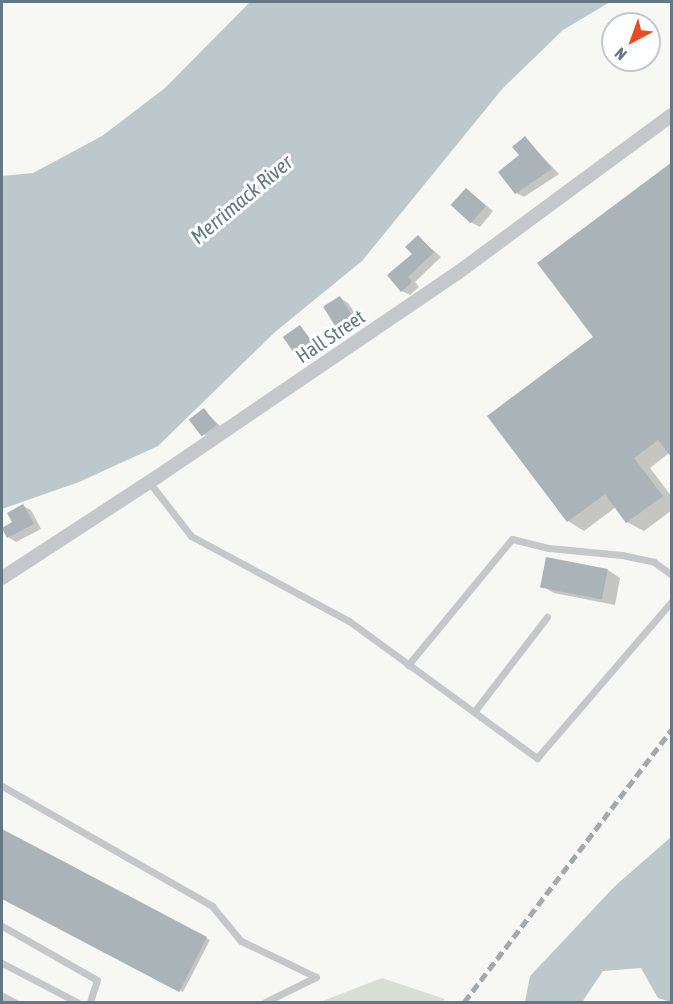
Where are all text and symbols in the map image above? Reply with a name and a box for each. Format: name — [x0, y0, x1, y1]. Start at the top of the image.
north arrow — [601, 12, 661, 72]
text: N — [611, 44, 630, 64]
water label: Merrimack River — [185, 149, 297, 249]
street label: Hall Street — [291, 304, 369, 368]

